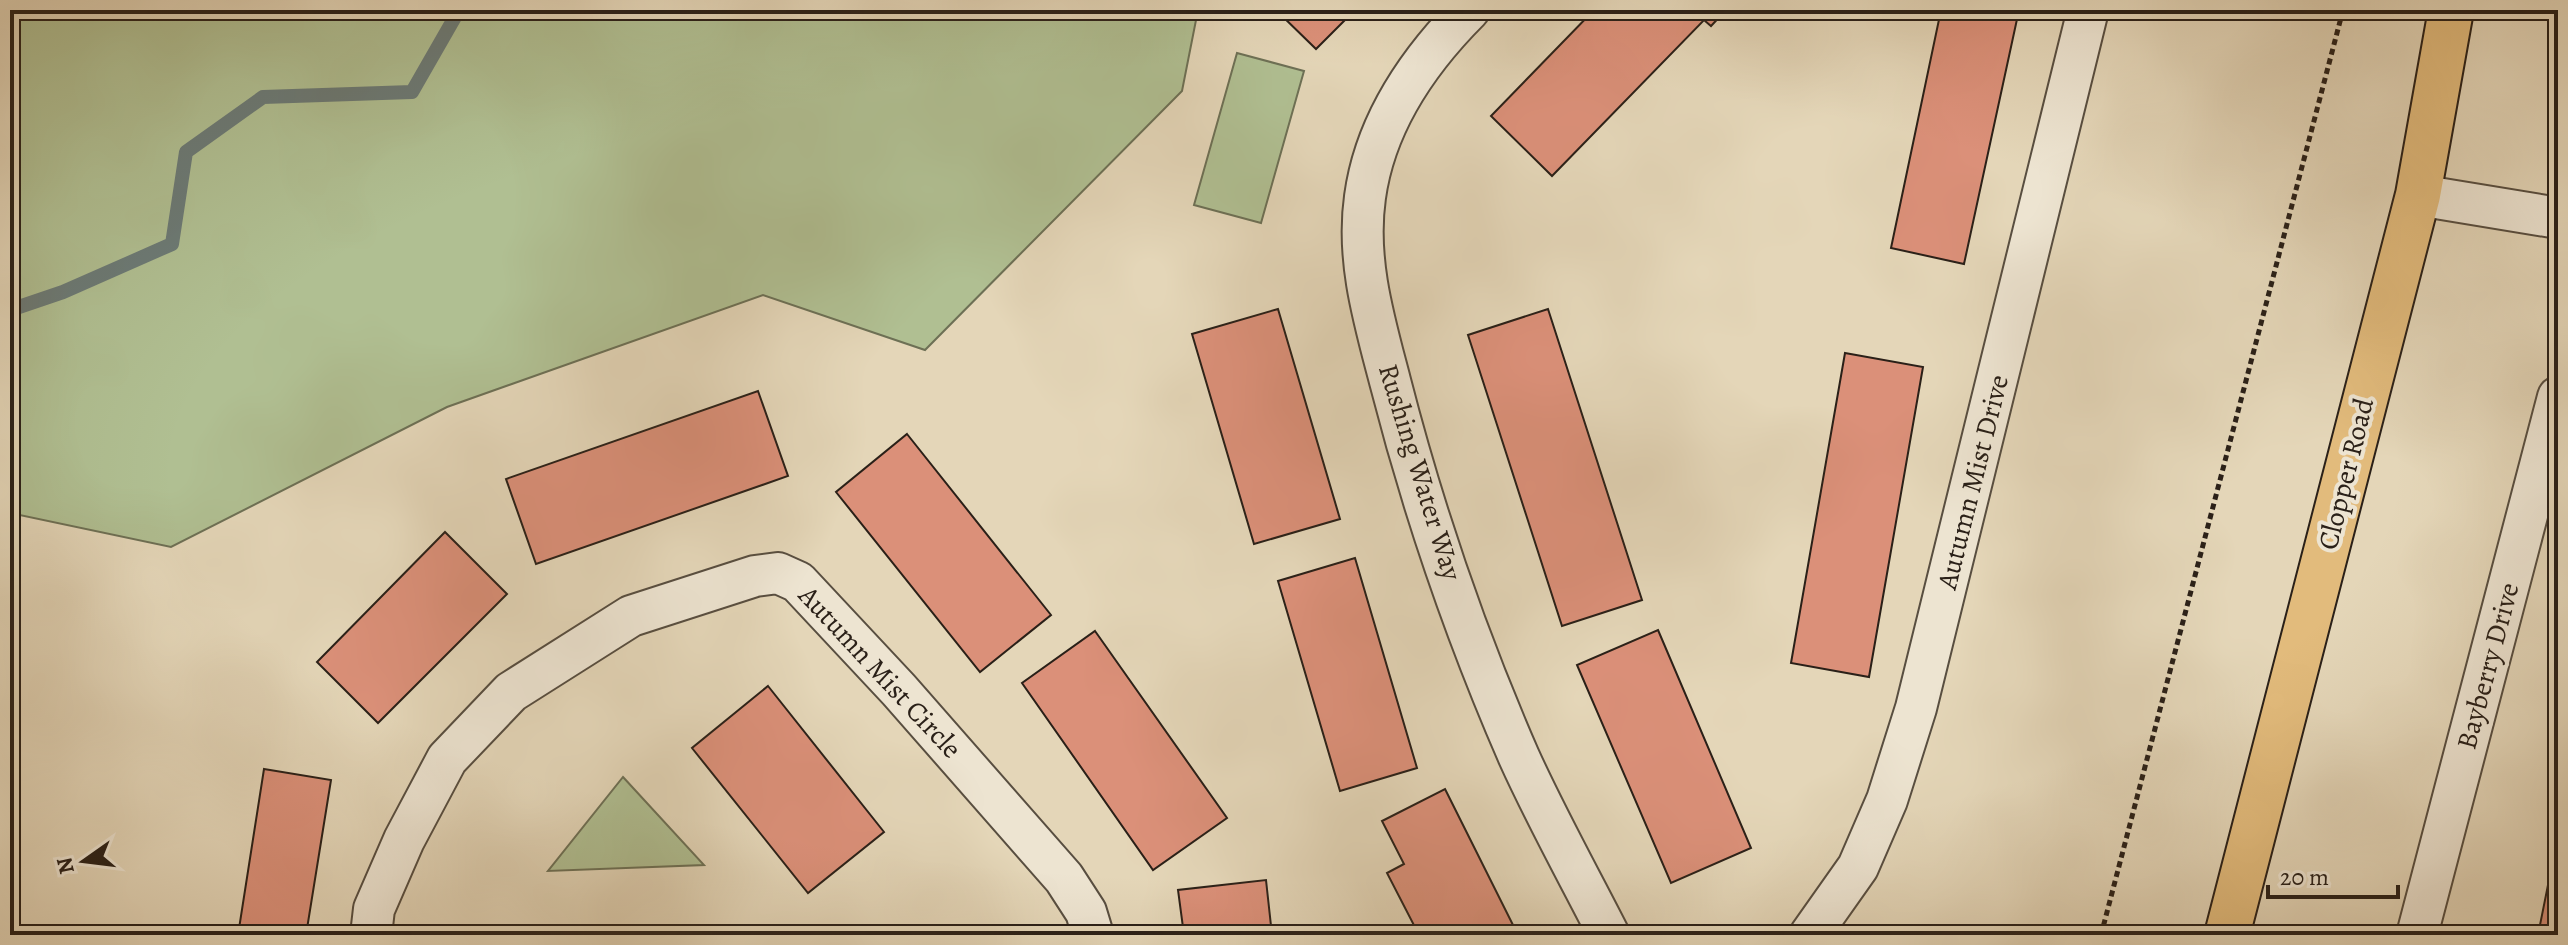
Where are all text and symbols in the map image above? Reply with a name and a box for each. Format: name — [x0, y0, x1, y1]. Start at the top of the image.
street label: Rushing Water Way — [1369, 359, 1471, 585]
street label: Autumn Mist Drive — [1928, 371, 2018, 594]
street label: Clopper Road — [2309, 393, 2383, 554]
street label: Autumn Mist Circle — [789, 577, 970, 767]
street label: Bayberry Drive — [2447, 578, 2529, 754]
north arrow — [44, 821, 124, 901]
scale bar — [2268, 849, 2398, 899]
text: N — [49, 854, 82, 877]
text: 20 m — [2280, 861, 2329, 893]

